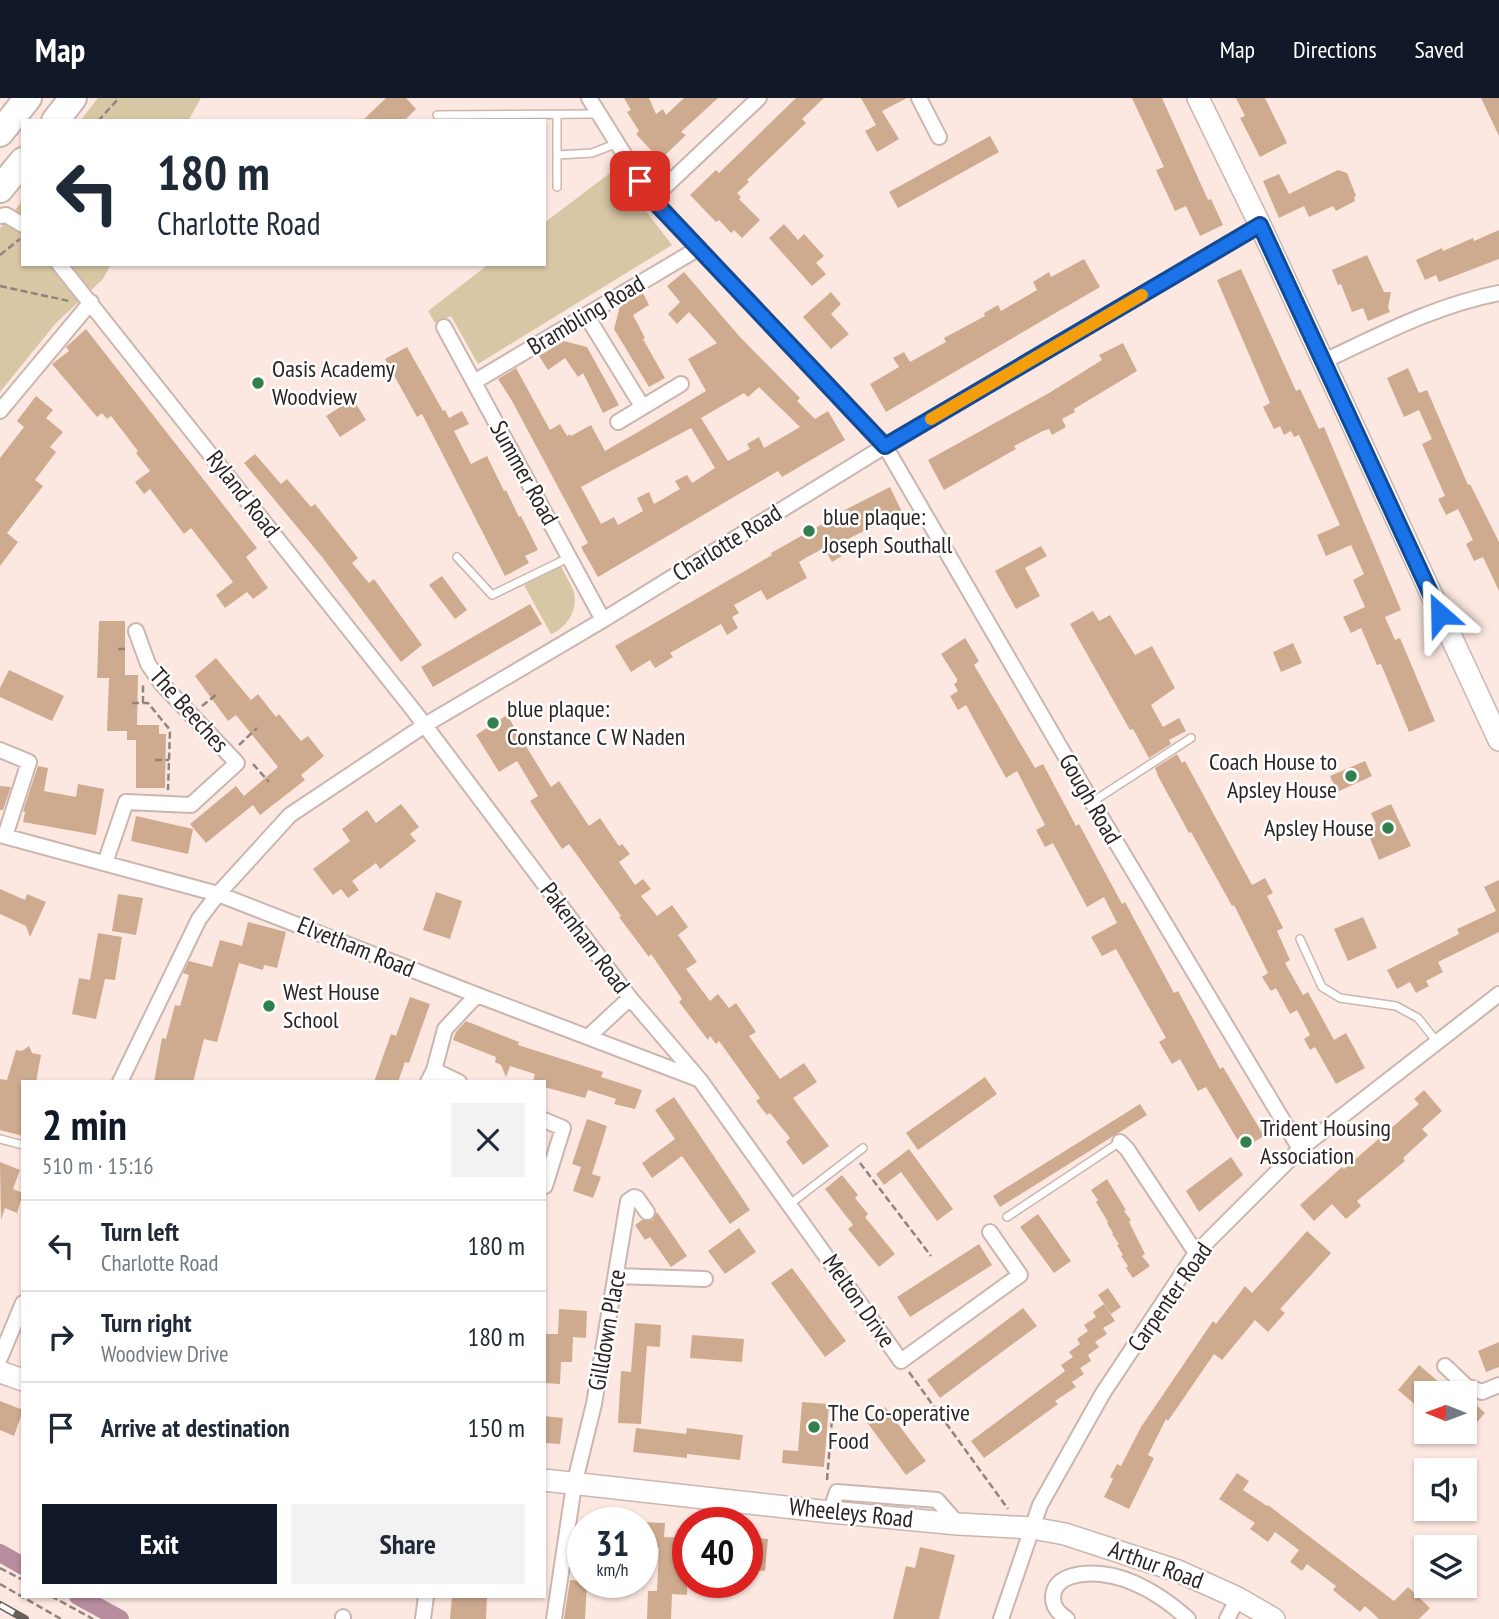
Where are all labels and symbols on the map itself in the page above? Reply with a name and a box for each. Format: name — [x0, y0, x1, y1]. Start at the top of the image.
pin — [610, 151, 670, 211]
street label: Brambling Road — [522, 267, 650, 362]
place label: Oasis Academy Woodview — [272, 353, 395, 412]
marker: Oasis Academy Woodview — [250, 375, 266, 391]
street label: Summer Road — [483, 415, 566, 530]
street label: Ryland Road — [200, 444, 287, 543]
street label: Charlotte Road — [667, 497, 787, 588]
place label: blue plaque: Joseph Southall — [822, 501, 953, 560]
marker: blue plaque: Joseph Southall — [801, 523, 817, 539]
position arrow — [1403, 577, 1477, 651]
street label: The Beeches — [143, 661, 236, 759]
place label: blue plaque: Constance C W Naden — [507, 693, 685, 752]
marker: blue plaque: Constance C W Naden — [485, 715, 501, 731]
place label: Coach House to Apsley House — [1209, 746, 1337, 805]
street label: Gough Road — [1052, 748, 1129, 850]
marker: Coach House to Apsley House — [1343, 768, 1359, 784]
place label: Apsley House — [1264, 812, 1374, 843]
marker: Apsley House — [1380, 820, 1396, 836]
street label: Pakenham Road — [534, 876, 637, 999]
street label: Elvetham Road — [293, 909, 419, 984]
place label: West House School — [283, 976, 380, 1035]
marker: West House School — [261, 998, 277, 1014]
place label: Trident Housing Association — [1260, 1112, 1391, 1171]
marker: Trident Housing Association — [1238, 1134, 1254, 1150]
street label: Carpenter Road — [1121, 1236, 1219, 1357]
street label: Melton Drive — [816, 1248, 903, 1353]
street label: Gilldown Place — [581, 1267, 632, 1393]
north arrow — [1414, 1381, 1477, 1444]
place label: The Co-operative Food — [828, 1397, 970, 1456]
marker: The Co-operative Food — [806, 1419, 822, 1435]
street label: Wheeleys Road — [787, 1491, 915, 1534]
speed limit sign: 40 — [672, 1507, 763, 1598]
street label: Arthur Road — [1104, 1533, 1208, 1596]

